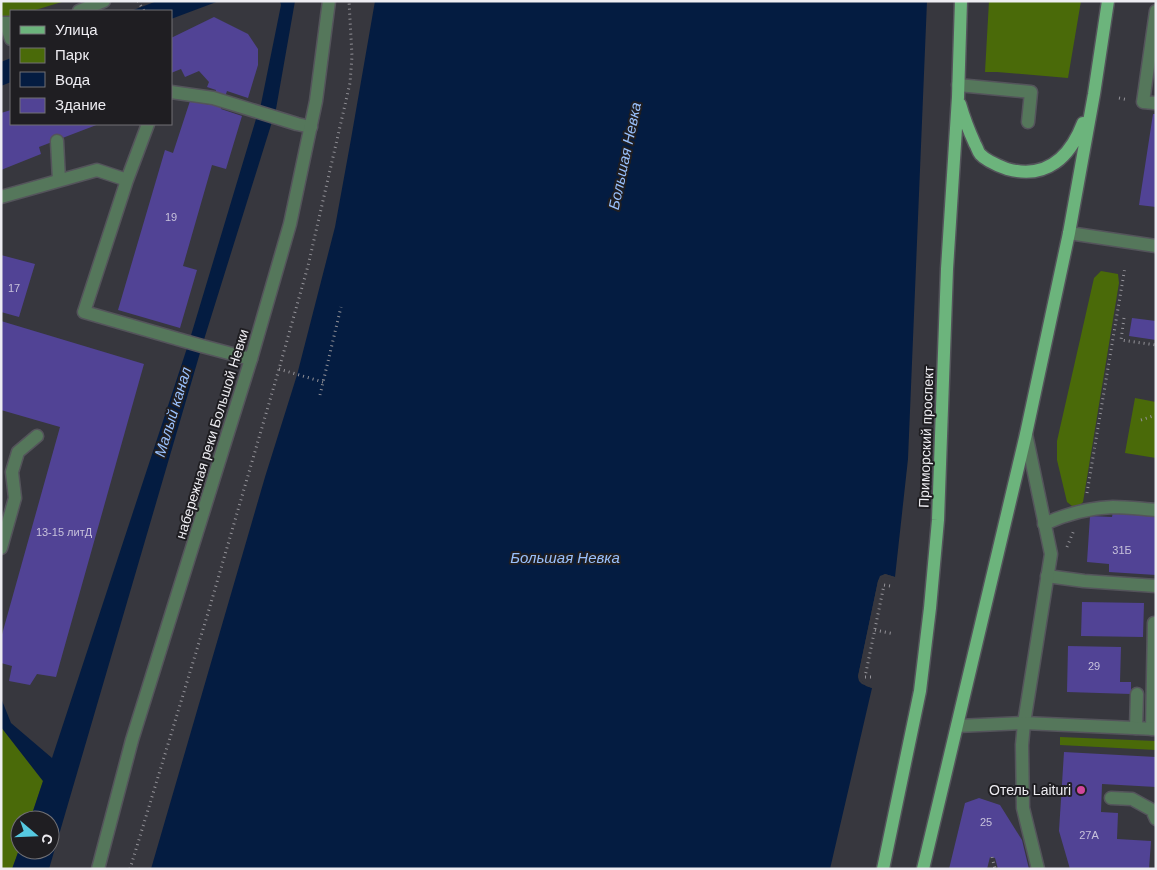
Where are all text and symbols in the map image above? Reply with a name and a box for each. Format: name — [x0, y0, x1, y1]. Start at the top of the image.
legend — [10, 10, 172, 125]
text: Улица — [55, 21, 98, 38]
text: Парк — [55, 46, 89, 63]
text: Вода — [55, 71, 91, 88]
text: Здание — [55, 96, 106, 113]
water label: Большая Невка — [605, 101, 644, 211]
house number: 19 — [165, 211, 177, 223]
house number: 17 — [8, 282, 20, 294]
street label: набережная реки Большой Невки — [172, 327, 252, 541]
water label: Малый канал — [151, 364, 194, 459]
street label: Приморский проспект — [916, 365, 936, 508]
house number: 13-15 литД — [36, 526, 93, 538]
house number: 31Б — [1112, 544, 1132, 556]
water label: Большая Невка — [510, 549, 620, 566]
house number: 29 — [1088, 660, 1100, 672]
place label: Отель Laituri — [989, 782, 1071, 798]
marker: Отель Laituri — [1075, 784, 1087, 796]
north arrow — [10, 810, 60, 860]
house number: 25 — [980, 816, 992, 828]
house number: 27А — [1079, 829, 1099, 841]
text: С — [38, 832, 57, 847]

